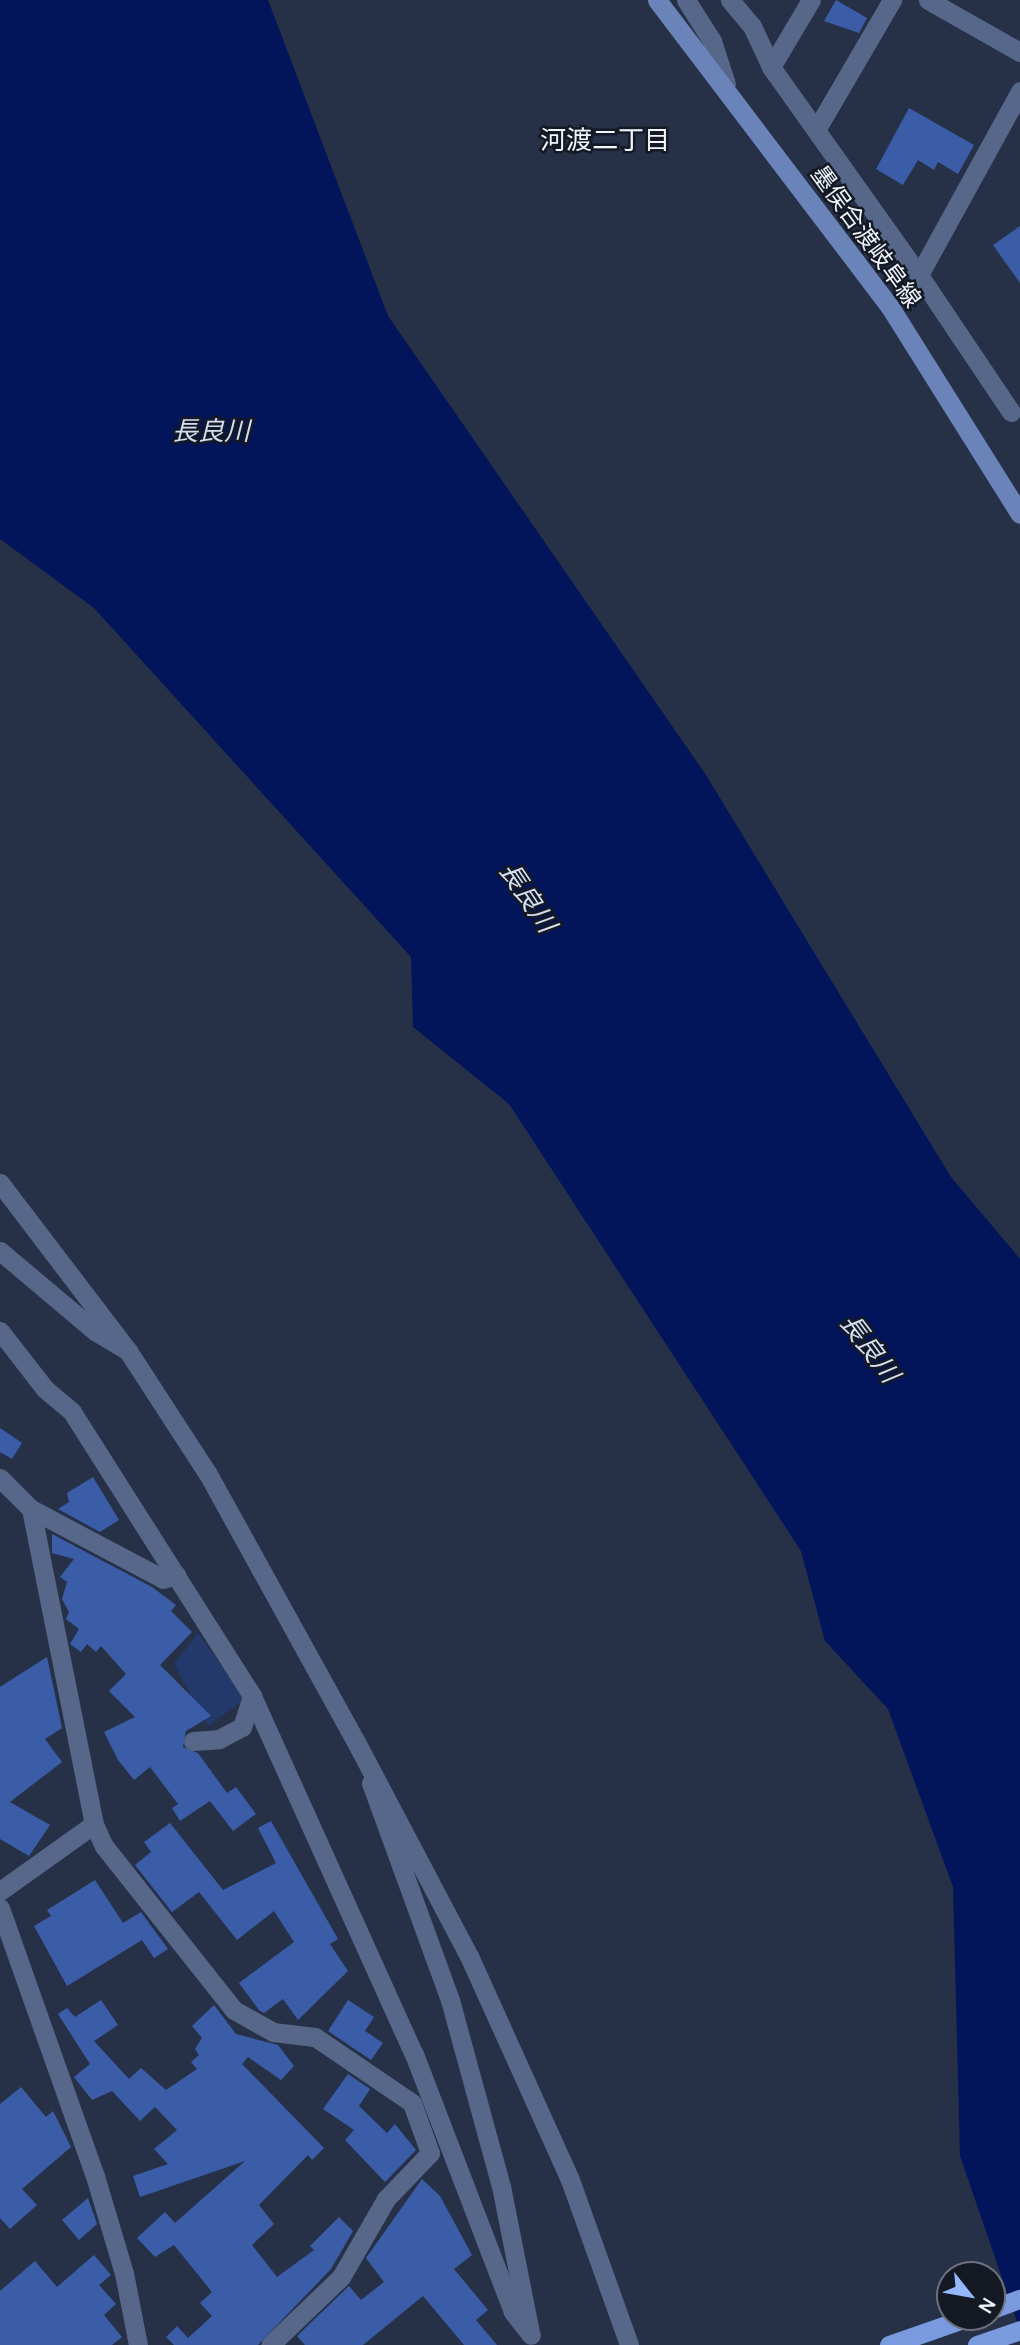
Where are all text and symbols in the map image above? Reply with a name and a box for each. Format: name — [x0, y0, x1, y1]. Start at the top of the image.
district label: 河渡二丁目 — [540, 124, 670, 156]
street label: 墨俣合渡岐阜線 — [806, 160, 928, 312]
water label: 長良川 — [172, 415, 250, 447]
water label: 長良川 — [493, 856, 563, 938]
water label: 長良川 — [834, 1307, 906, 1389]
north arrow — [936, 2261, 1006, 2331]
text: N — [973, 2293, 1002, 2318]

